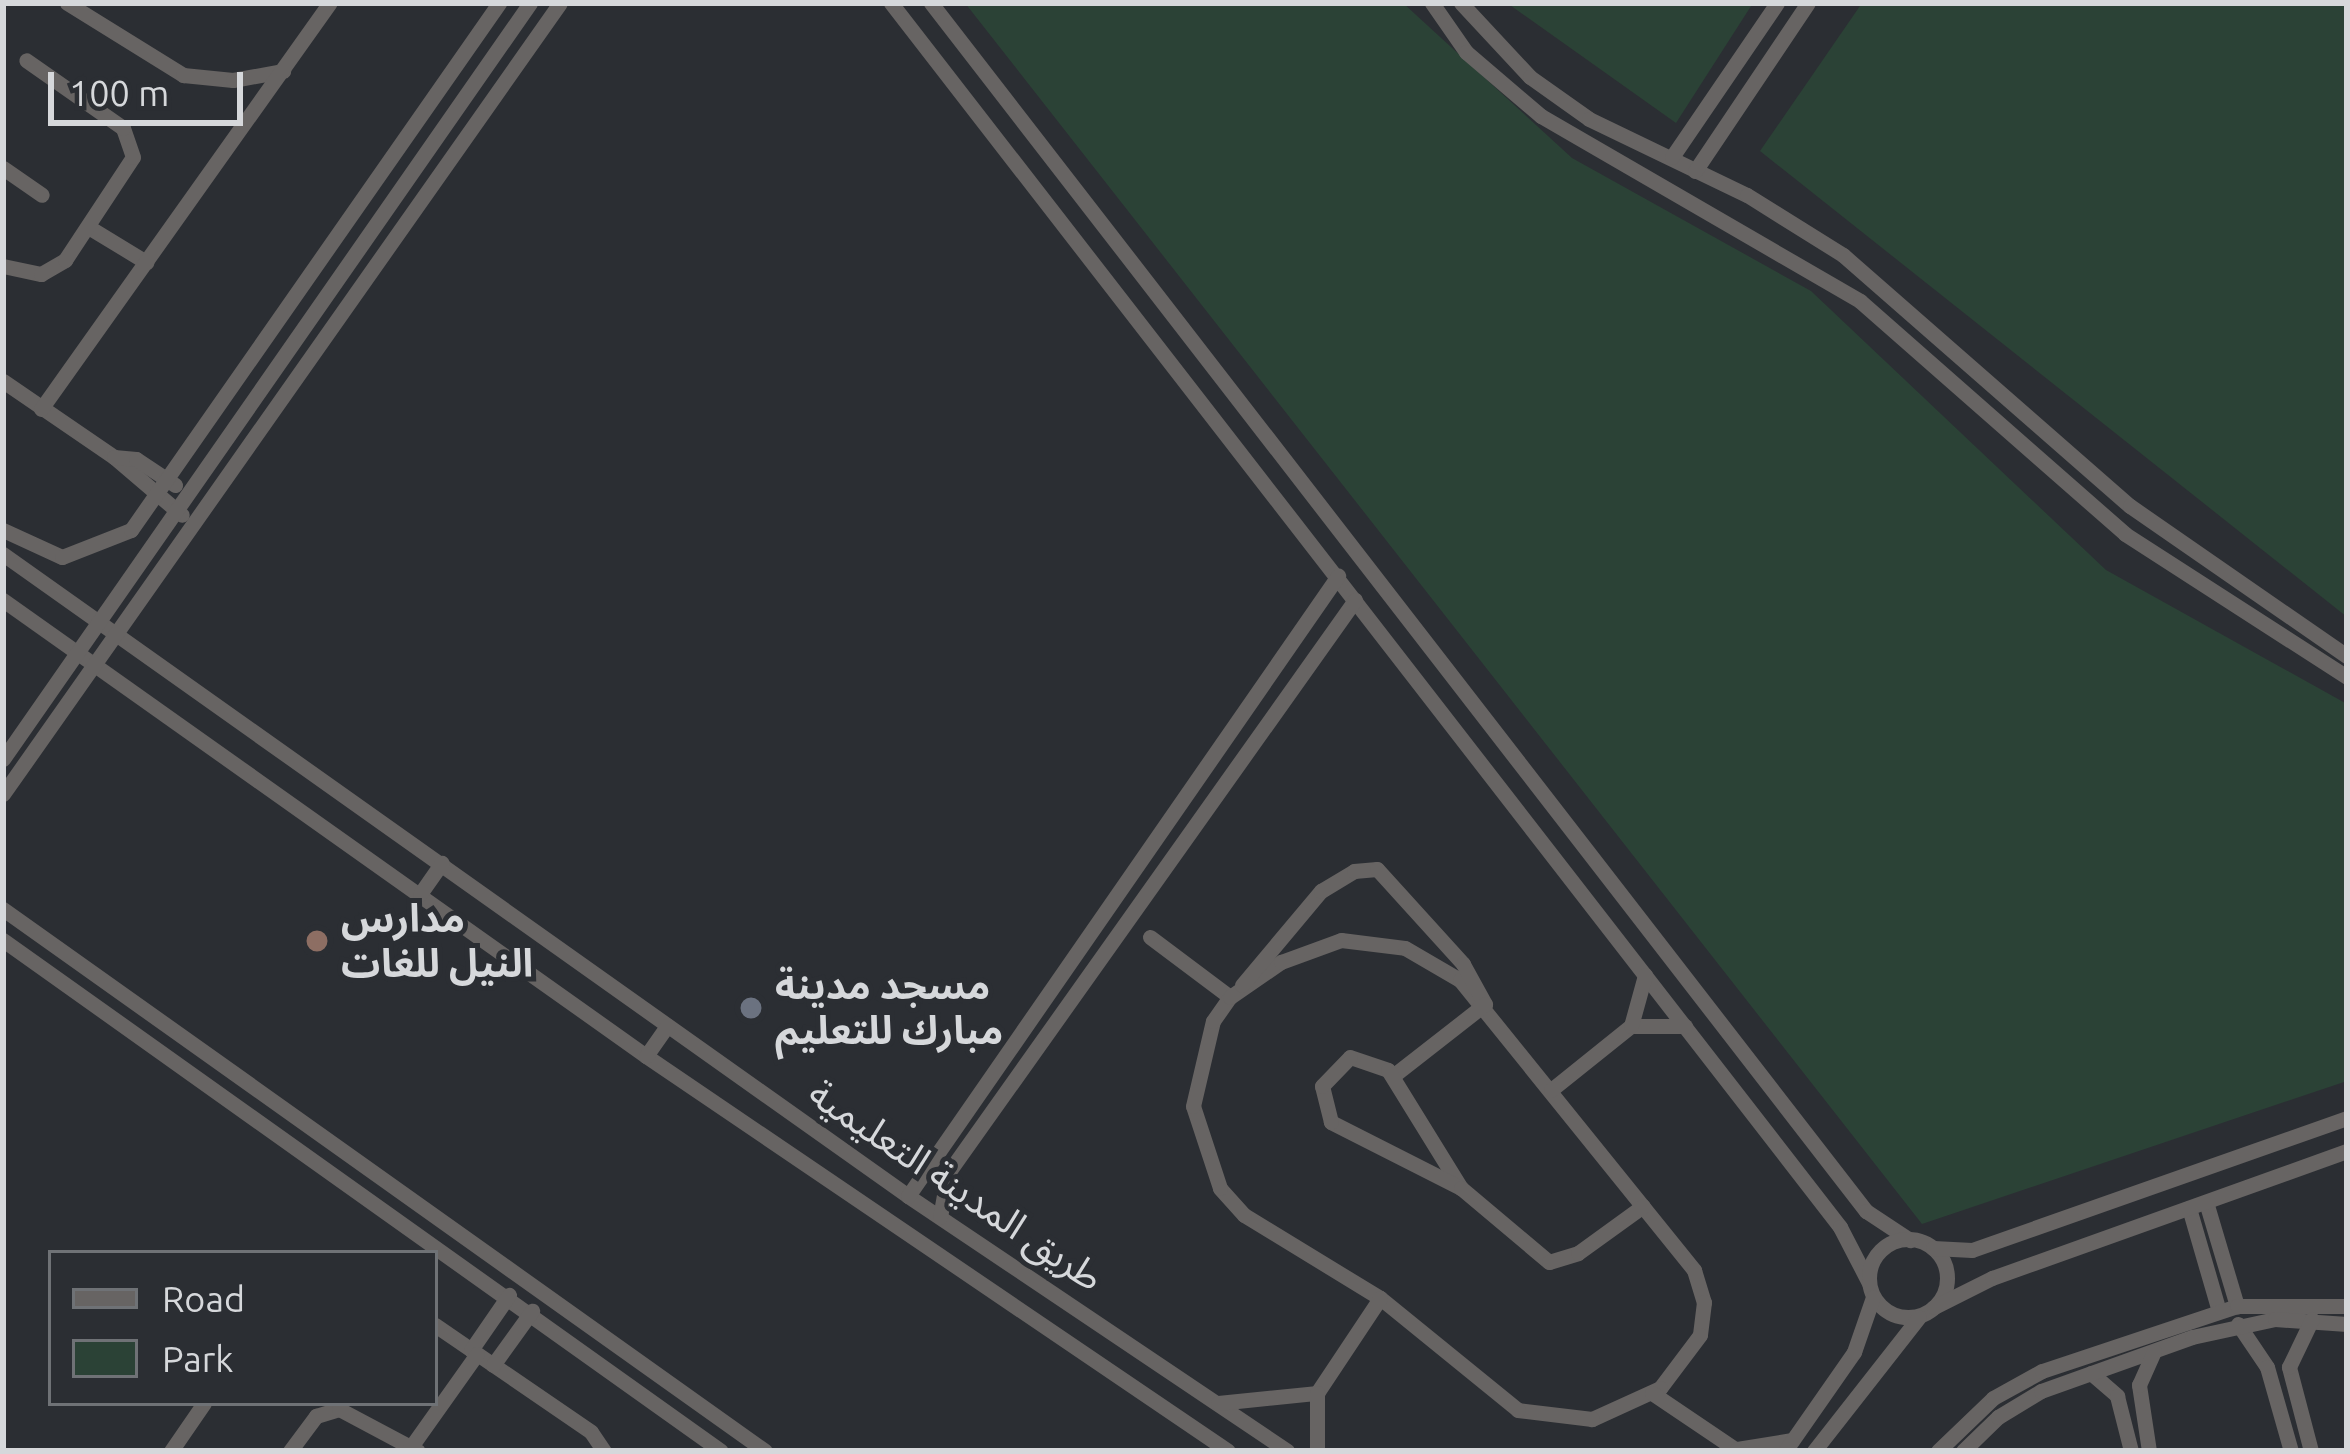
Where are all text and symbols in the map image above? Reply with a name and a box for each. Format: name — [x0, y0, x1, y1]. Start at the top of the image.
scale bar — [54, 48, 249, 122]
text: 100 m — [69, 72, 169, 113]
place label: مدارس النيل للغات — [341, 896, 533, 987]
marker: مدارس النيل للغات — [304, 928, 330, 954]
place label: مسجد مدينة مبارك للتعليم — [775, 963, 1003, 1054]
marker: مسجد مدينة مبارك للتعليم — [738, 995, 764, 1021]
street label: طريق المدينة التعليمية — [800, 1069, 1112, 1301]
legend — [48, 1250, 438, 1406]
text: Road — [162, 1278, 245, 1319]
text: Park — [162, 1338, 234, 1379]

